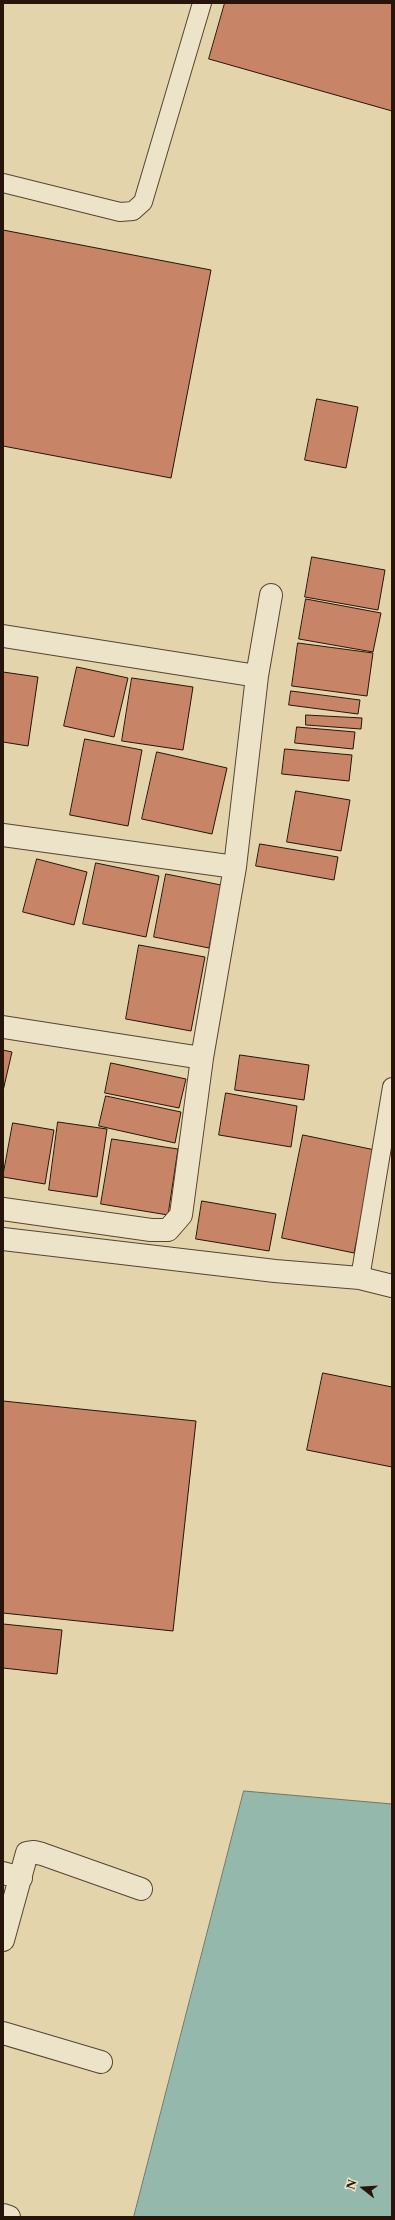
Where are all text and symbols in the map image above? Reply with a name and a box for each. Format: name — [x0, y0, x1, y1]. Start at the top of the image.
north arrow — [343, 2168, 383, 2208]
text: N — [343, 2178, 360, 2191]

